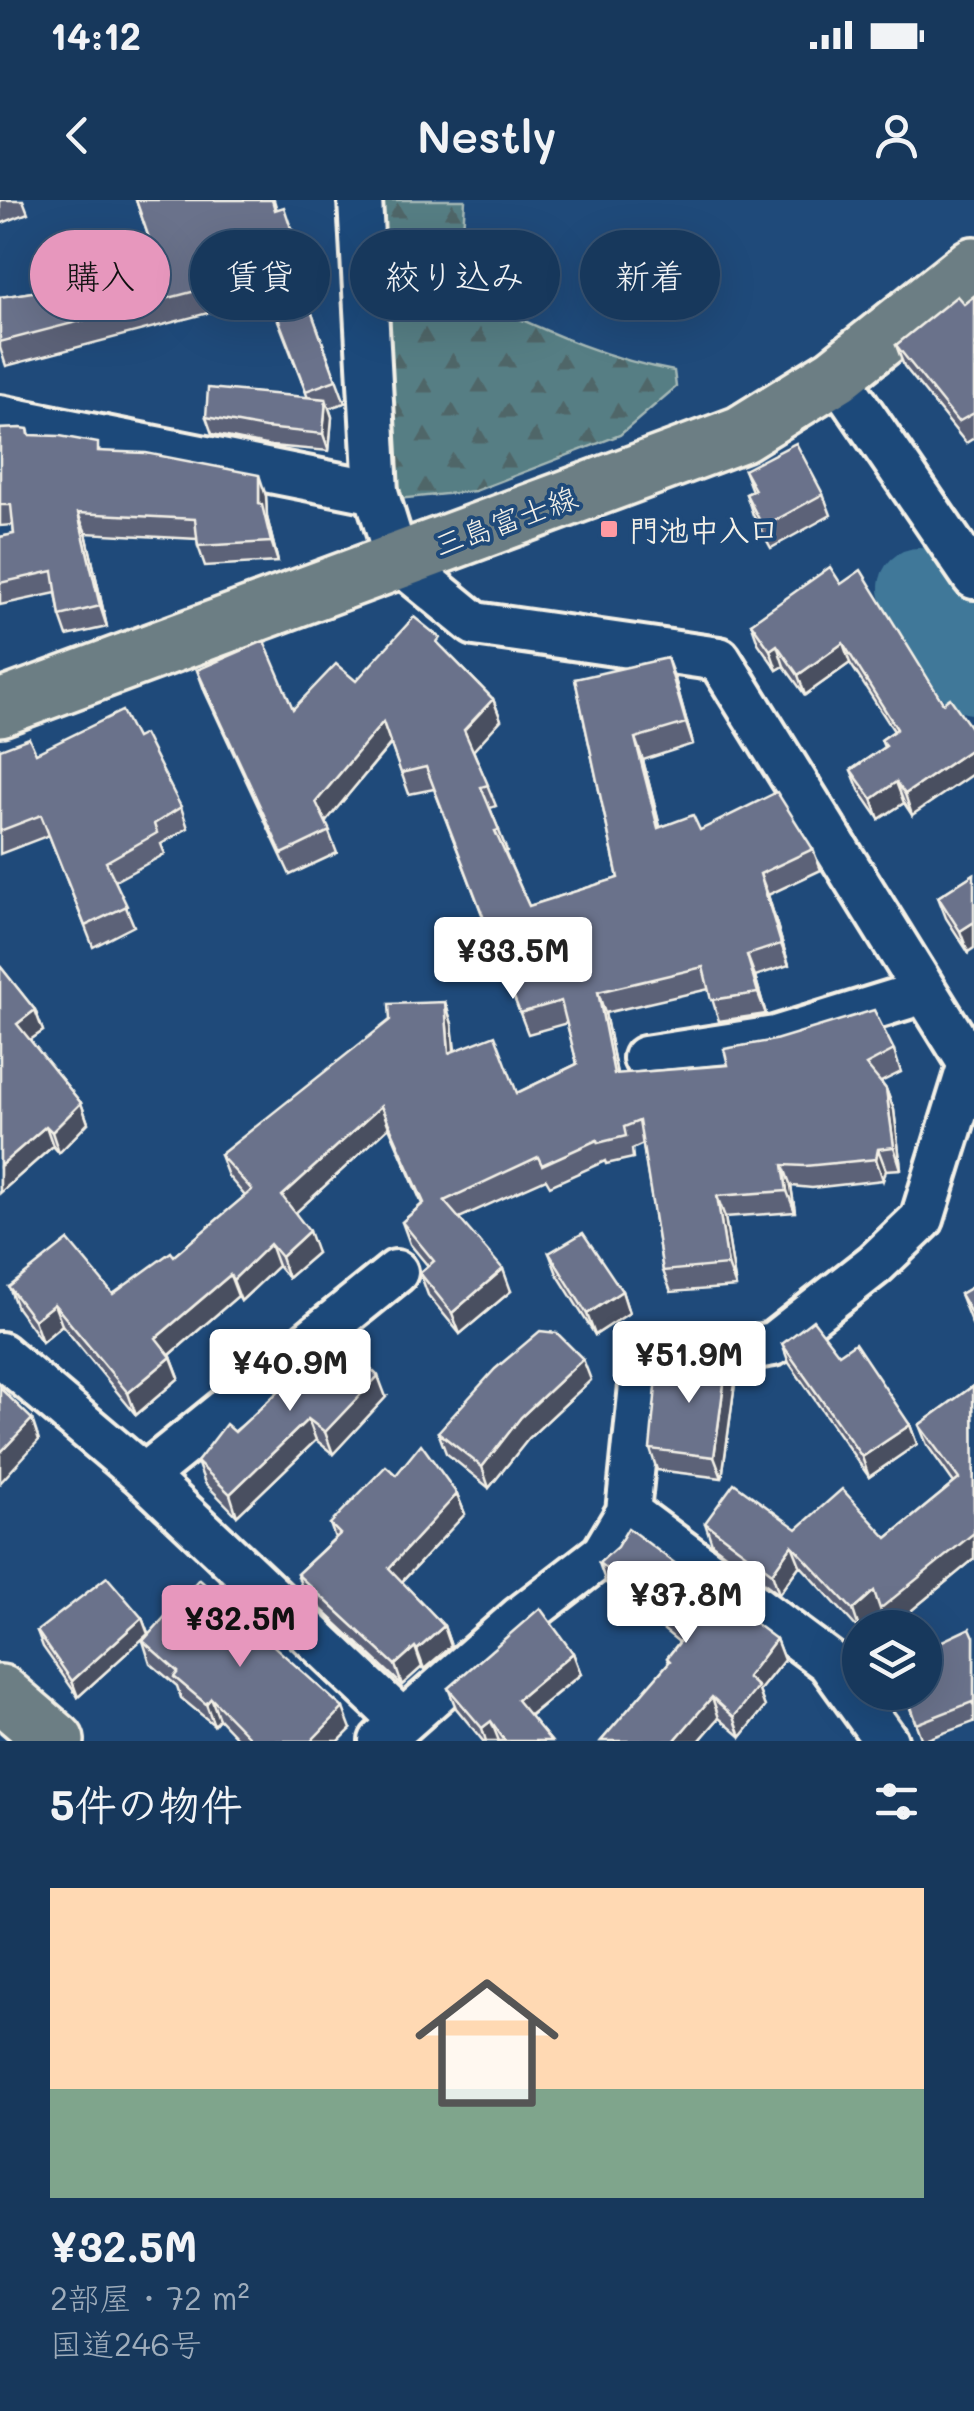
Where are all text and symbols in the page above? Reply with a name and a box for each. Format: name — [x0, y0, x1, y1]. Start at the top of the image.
text: 14:12 — [50, 10, 141, 60]
text: Nestly — [417, 106, 557, 164]
icon: back — [50, 108, 105, 163]
icon: person — [869, 108, 924, 163]
chip: 購入 — [30, 230, 170, 320]
chip: 賃貸 — [190, 230, 330, 320]
chip: 絞り込み — [350, 230, 560, 320]
chip: 新着 — [580, 230, 720, 320]
street label: 三島富士線 — [428, 476, 582, 564]
place label: 門池中入口 — [629, 509, 779, 549]
marker: 門池中入口 — [598, 518, 620, 540]
pin: ¥33.5M — [432, 917, 594, 1002]
text: ¥33.5M — [456, 928, 570, 970]
pin: ¥51.9M — [608, 1321, 770, 1406]
pin: ¥40.9M — [209, 1329, 371, 1414]
text: ¥51.9M — [635, 1332, 743, 1374]
text: ¥40.9M — [232, 1340, 348, 1382]
pin: ¥37.8M — [605, 1561, 767, 1646]
text: ¥37.8M — [629, 1572, 743, 1614]
pin: ¥32.5M — [159, 1585, 321, 1670]
text: ¥32.5M — [184, 1596, 296, 1638]
map controls — [842, 1610, 942, 1710]
button: layers — [842, 1610, 942, 1710]
icon: filters — [869, 1774, 924, 1829]
text: 5件の物件 — [50, 1776, 243, 1831]
icon: home — [397, 1953, 577, 2133]
text: ¥32.5M — [50, 2218, 198, 2273]
text: 2部屋 · 72 m² — [50, 2276, 250, 2318]
text: 国道246号 — [50, 2322, 202, 2364]

